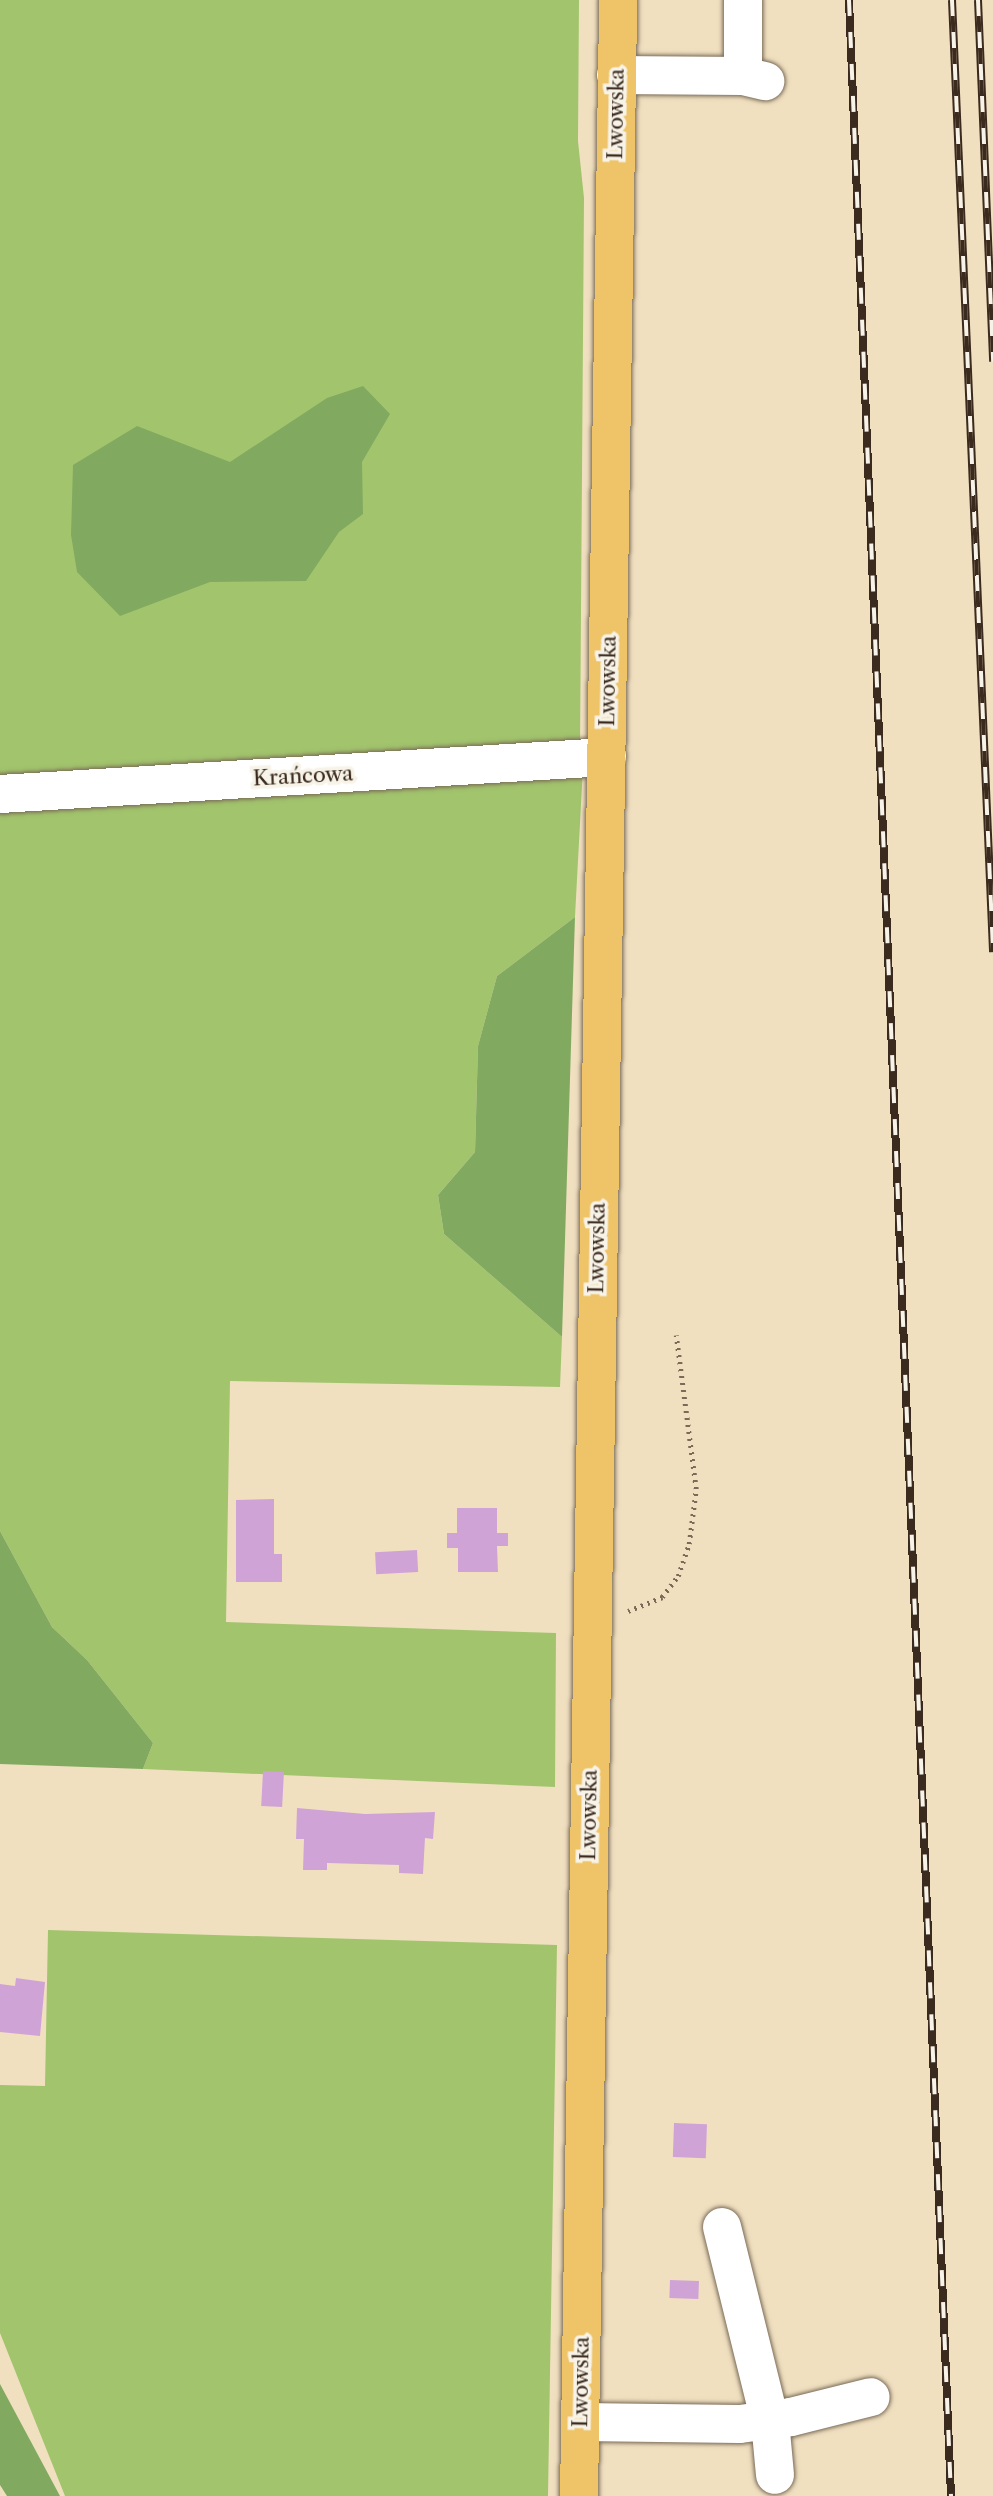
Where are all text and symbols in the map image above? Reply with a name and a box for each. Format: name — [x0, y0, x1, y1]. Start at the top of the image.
street label: Lwowska — [603, 68, 629, 160]
street label: Lwowska — [595, 635, 621, 727]
street label: Krańcowa — [252, 761, 354, 791]
street label: Lwowska — [584, 1202, 610, 1294]
street label: Lwowska — [576, 1769, 602, 1861]
street label: Lwowska — [568, 2336, 594, 2428]

